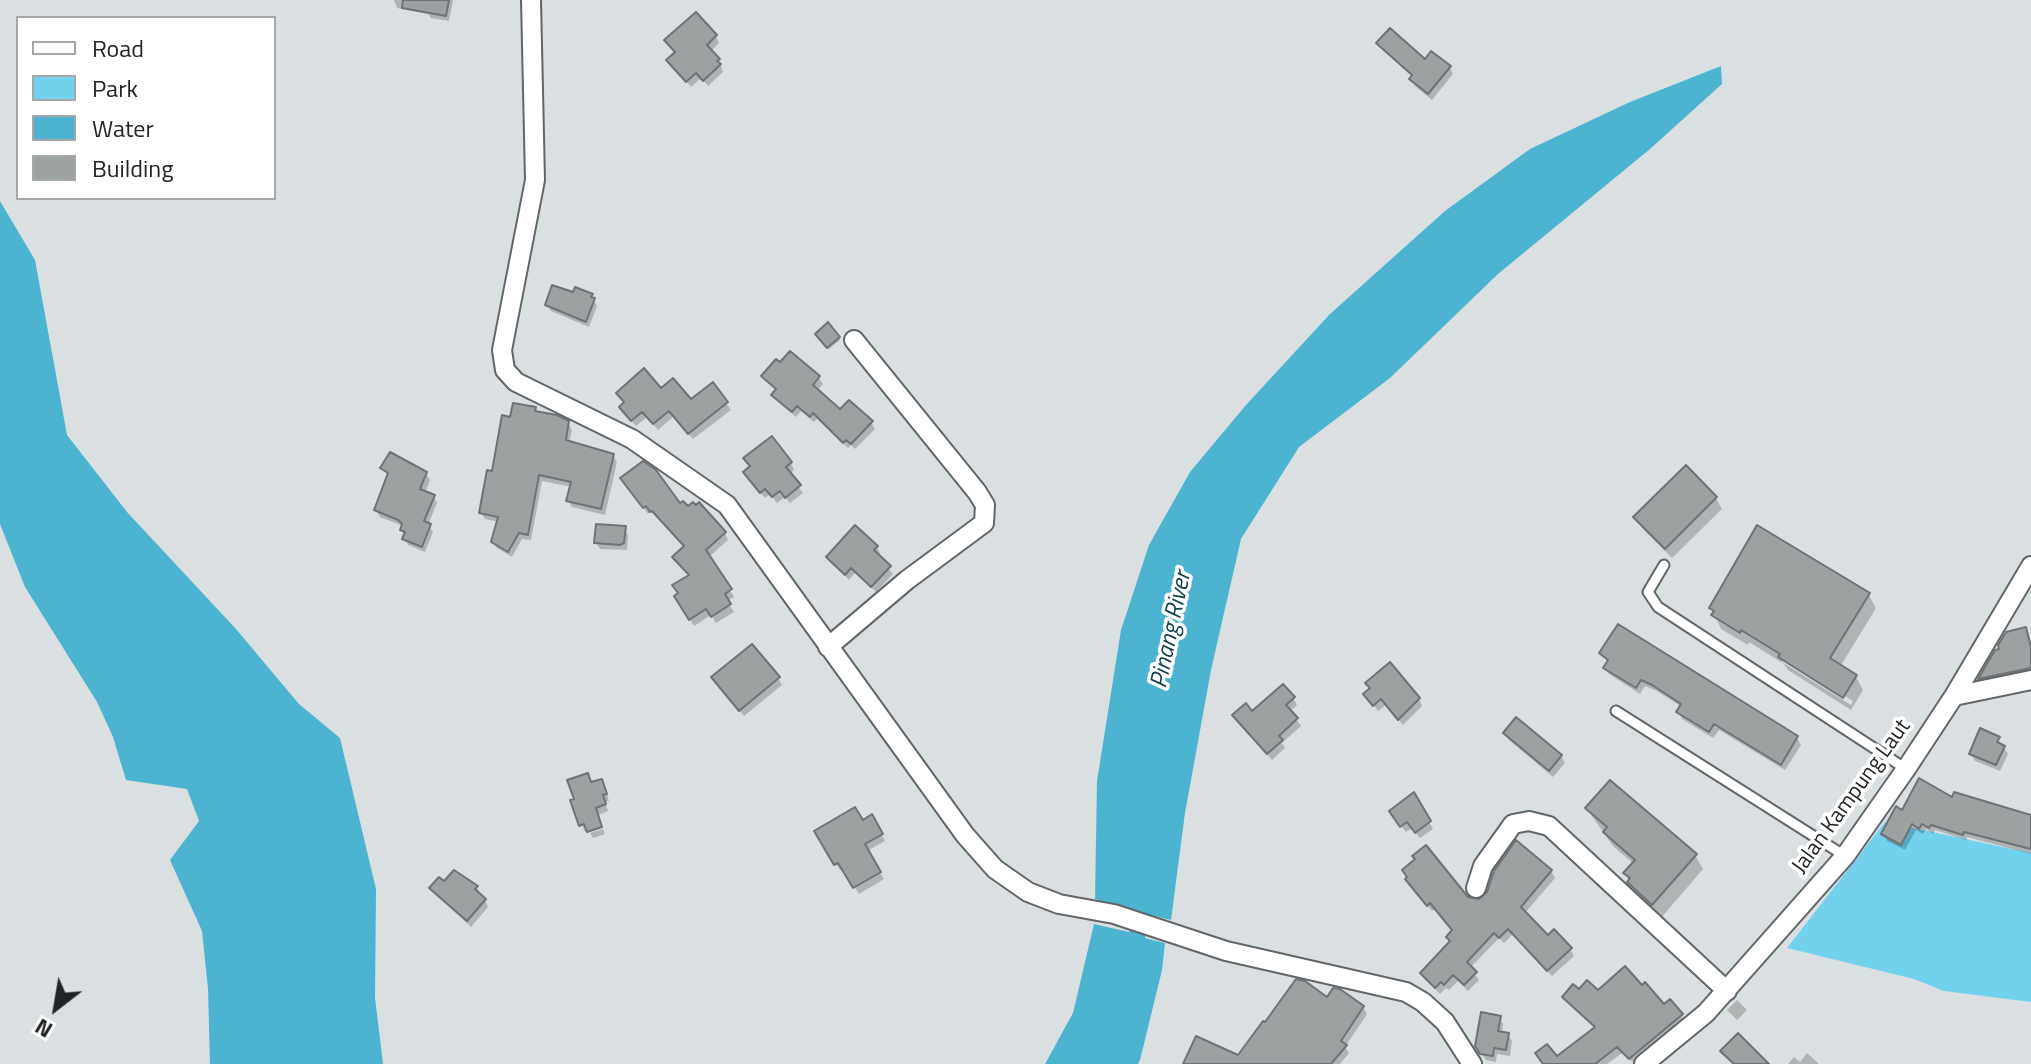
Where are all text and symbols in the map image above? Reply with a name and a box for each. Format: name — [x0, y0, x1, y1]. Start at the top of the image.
legend — [16, 16, 276, 200]
text: Road — [92, 30, 144, 66]
text: Park — [92, 70, 138, 106]
text: Water — [92, 110, 154, 146]
text: Building — [92, 150, 174, 186]
water label: Pinang River — [1146, 569, 1198, 691]
street label: Jalan Kampung Laut — [1787, 715, 1917, 879]
north arrow — [16, 968, 96, 1048]
text: N — [28, 1010, 59, 1047]

